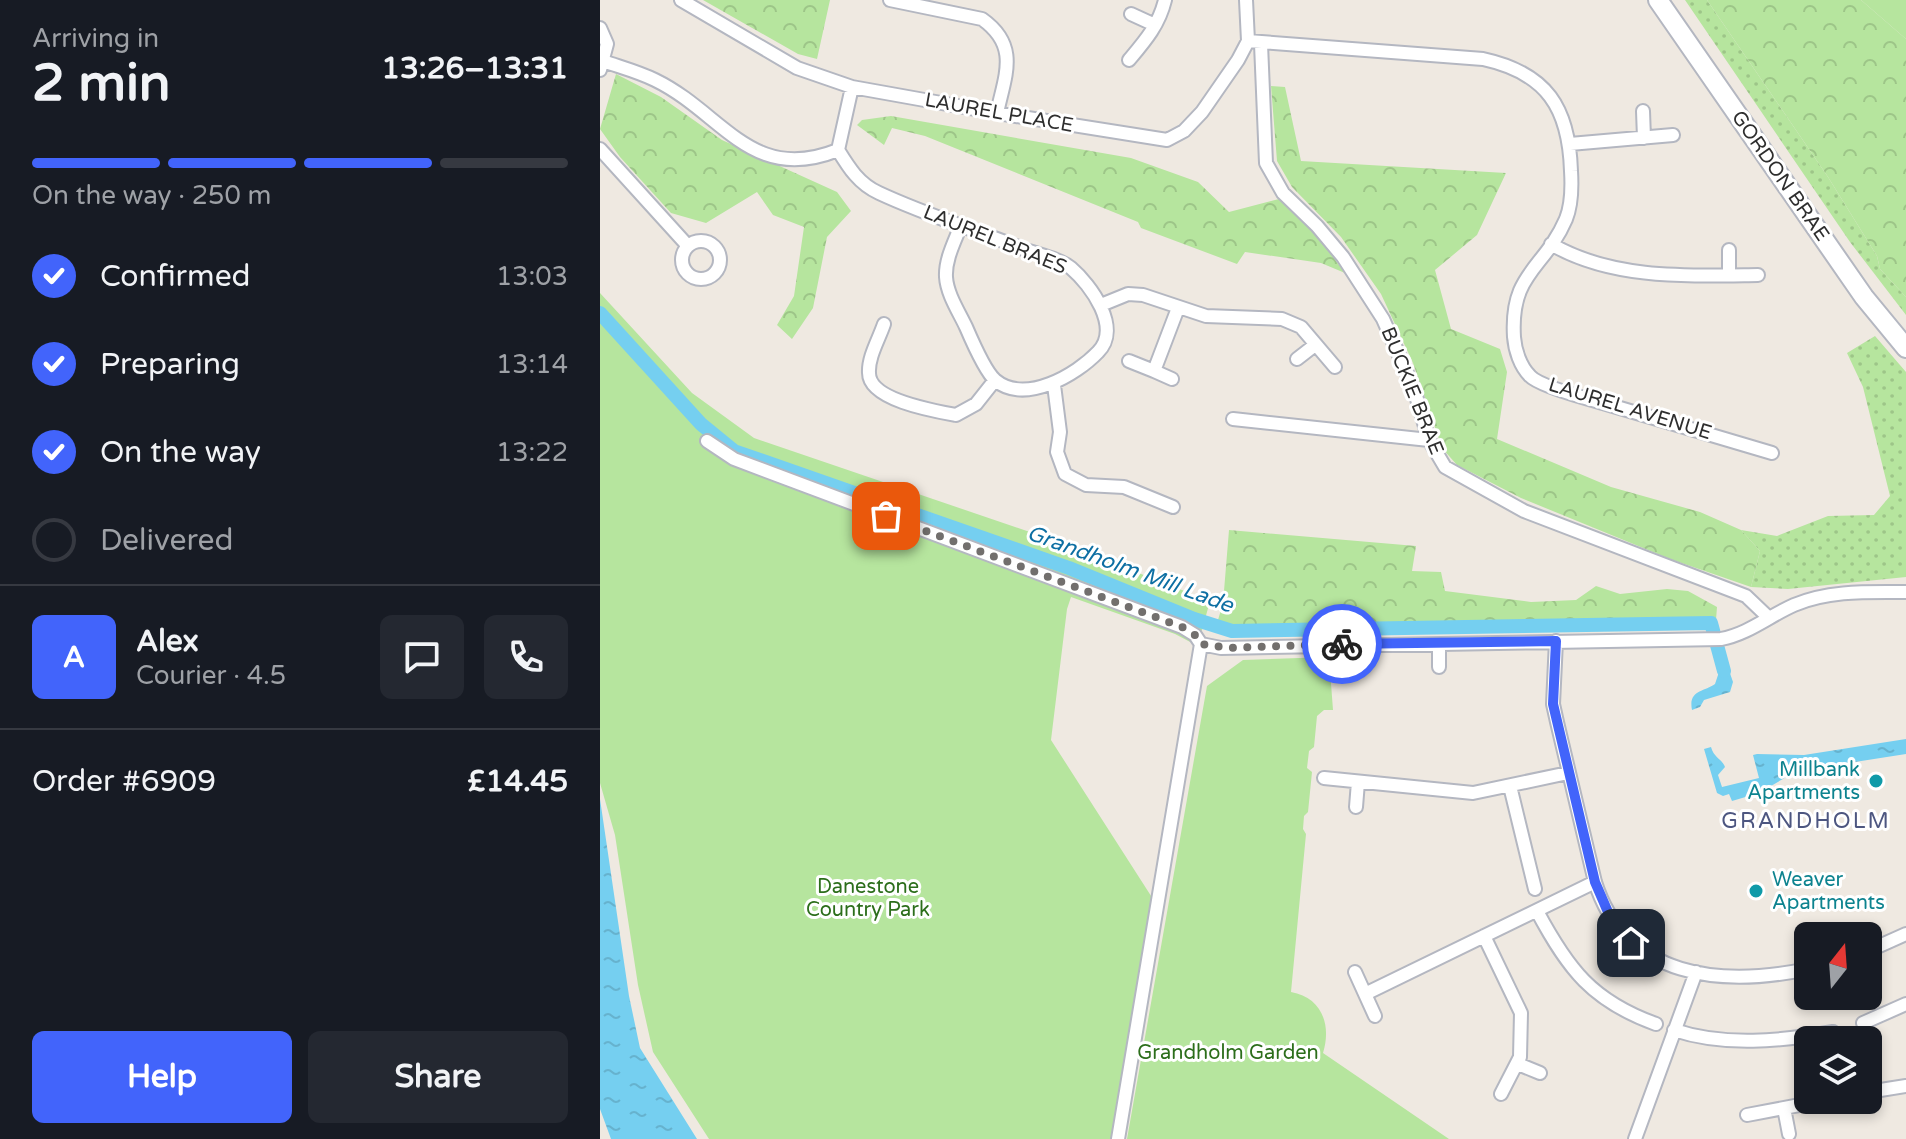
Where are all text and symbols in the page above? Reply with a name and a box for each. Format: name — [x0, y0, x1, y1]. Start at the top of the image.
text: Arriving in — [32, 23, 159, 54]
text: 13:26–13:31 — [381, 50, 568, 87]
text: 2 min — [32, 52, 171, 115]
street label: LAUREL PLACE — [923, 88, 1075, 138]
street label: GORDON BRAE — [1726, 106, 1834, 246]
text: On the way · 250 m — [32, 180, 271, 211]
street label: LAUREL BRAES — [920, 200, 1070, 280]
icon: check — [32, 254, 76, 298]
text: Confirmed — [100, 258, 251, 295]
text: 13:03 — [496, 261, 568, 292]
street label: BUCKIE BRAE — [1375, 324, 1449, 458]
icon: check — [32, 342, 76, 386]
text: Preparing — [100, 346, 240, 383]
text: 13:14 — [496, 349, 568, 380]
street label: LAUREL AVENUE — [1546, 373, 1714, 445]
icon: check — [32, 430, 76, 474]
text: On the way — [100, 434, 261, 471]
text: 13:22 — [496, 437, 568, 468]
pin — [852, 482, 920, 550]
icon: bag — [864, 494, 908, 538]
water label: Grandholm Mill Lade — [1023, 520, 1238, 619]
text: Delivered — [100, 522, 234, 559]
courier — [1302, 604, 1382, 684]
button: chat — [380, 615, 464, 699]
button: phone — [484, 615, 568, 699]
icon: bike — [1320, 622, 1364, 666]
text: Alex — [136, 623, 199, 660]
text: A — [63, 639, 85, 676]
text: Courier · 4.5 — [136, 660, 286, 691]
place label: Millbank Apartments — [1747, 758, 1860, 805]
text: Order #6909 — [32, 763, 216, 800]
text: £14.45 — [467, 763, 568, 800]
marker: Millbank Apartments — [1867, 772, 1885, 790]
district label: GRANDHOLM — [1721, 808, 1891, 834]
place label: Weaver Apartments — [1772, 868, 1885, 915]
park label: Danestone Country Park — [806, 875, 930, 922]
marker: Weaver Apartments — [1747, 882, 1765, 900]
pin — [1597, 909, 1665, 977]
icon: home — [1609, 921, 1653, 965]
north arrow — [1794, 922, 1882, 1010]
map controls — [1794, 922, 1882, 1114]
button: layers — [1794, 1026, 1882, 1114]
button: Help — [32, 1031, 292, 1123]
button: Share — [308, 1031, 568, 1123]
park label: Grandholm Garden — [1137, 1041, 1319, 1065]

